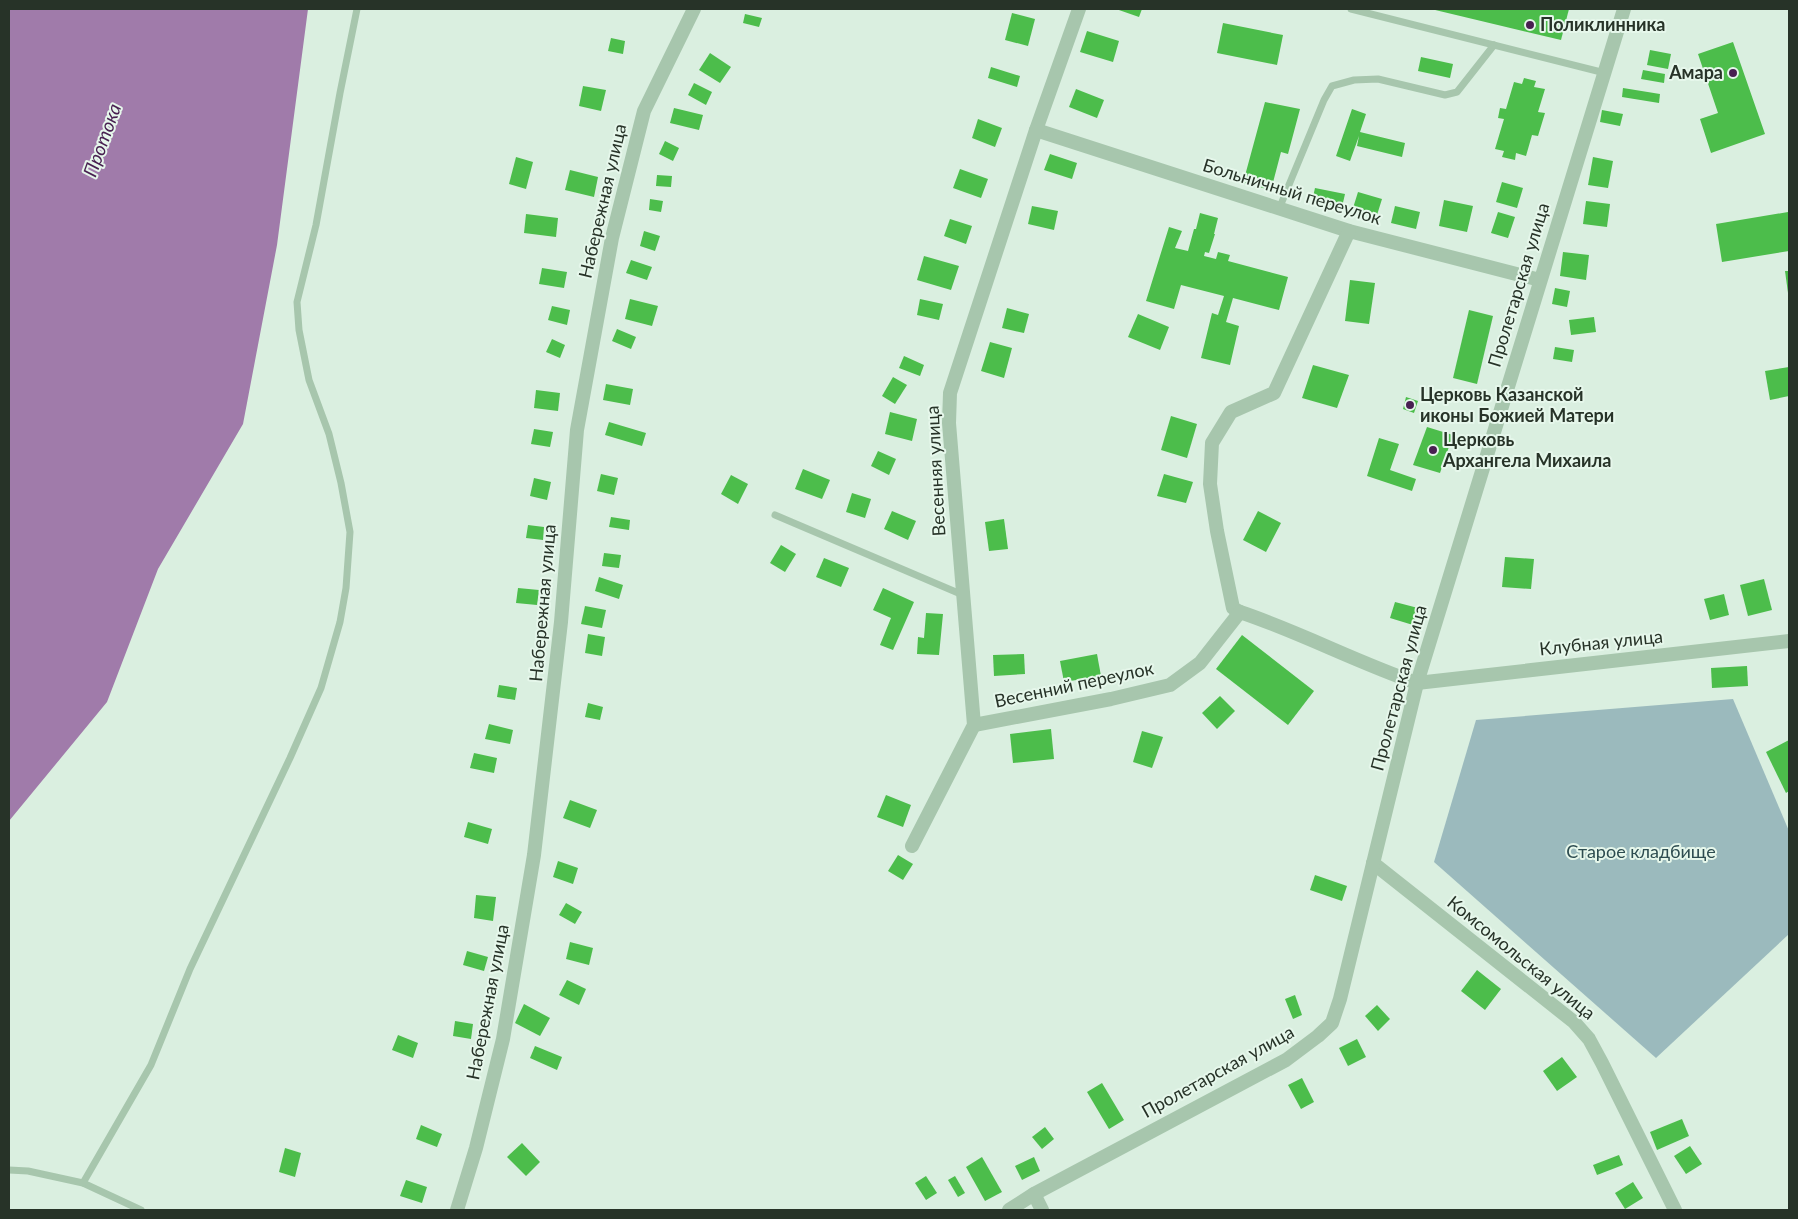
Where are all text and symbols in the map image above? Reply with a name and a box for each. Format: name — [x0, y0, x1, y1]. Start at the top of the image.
place label: Поликлинника — [1540, 13, 1665, 35]
marker: Поликлинника — [1524, 19, 1536, 31]
place label: Амара — [1668, 61, 1723, 83]
marker: Амара — [1727, 67, 1739, 79]
water label: Протока — [78, 100, 125, 180]
street label: Набережная улица — [574, 121, 631, 280]
street label: Больничный переулок — [1200, 153, 1385, 229]
street label: Пролетарская улица — [1483, 200, 1553, 369]
place label: Церковь Казанской иконы Божией Матери — [1420, 383, 1614, 426]
marker: Церковь Казанской иконы Божией Матери — [1404, 399, 1416, 411]
street label: Весенняя улица — [921, 405, 949, 537]
place label: Церковь Архангела Михаила — [1442, 428, 1612, 471]
marker: Церковь Архангела Михаила — [1427, 444, 1439, 456]
street label: Набережная улица — [524, 523, 560, 683]
street label: Пролетарская улица — [1365, 603, 1431, 773]
street label: Клубная улица — [1538, 625, 1664, 659]
street label: Весенний переулок — [992, 656, 1156, 712]
park label: Старое кладбище — [1566, 840, 1716, 862]
street label: Комсомольская улица — [1443, 891, 1600, 1024]
street label: Набережная улица — [461, 922, 513, 1081]
street label: Пролетарская улица — [1138, 1020, 1297, 1122]

